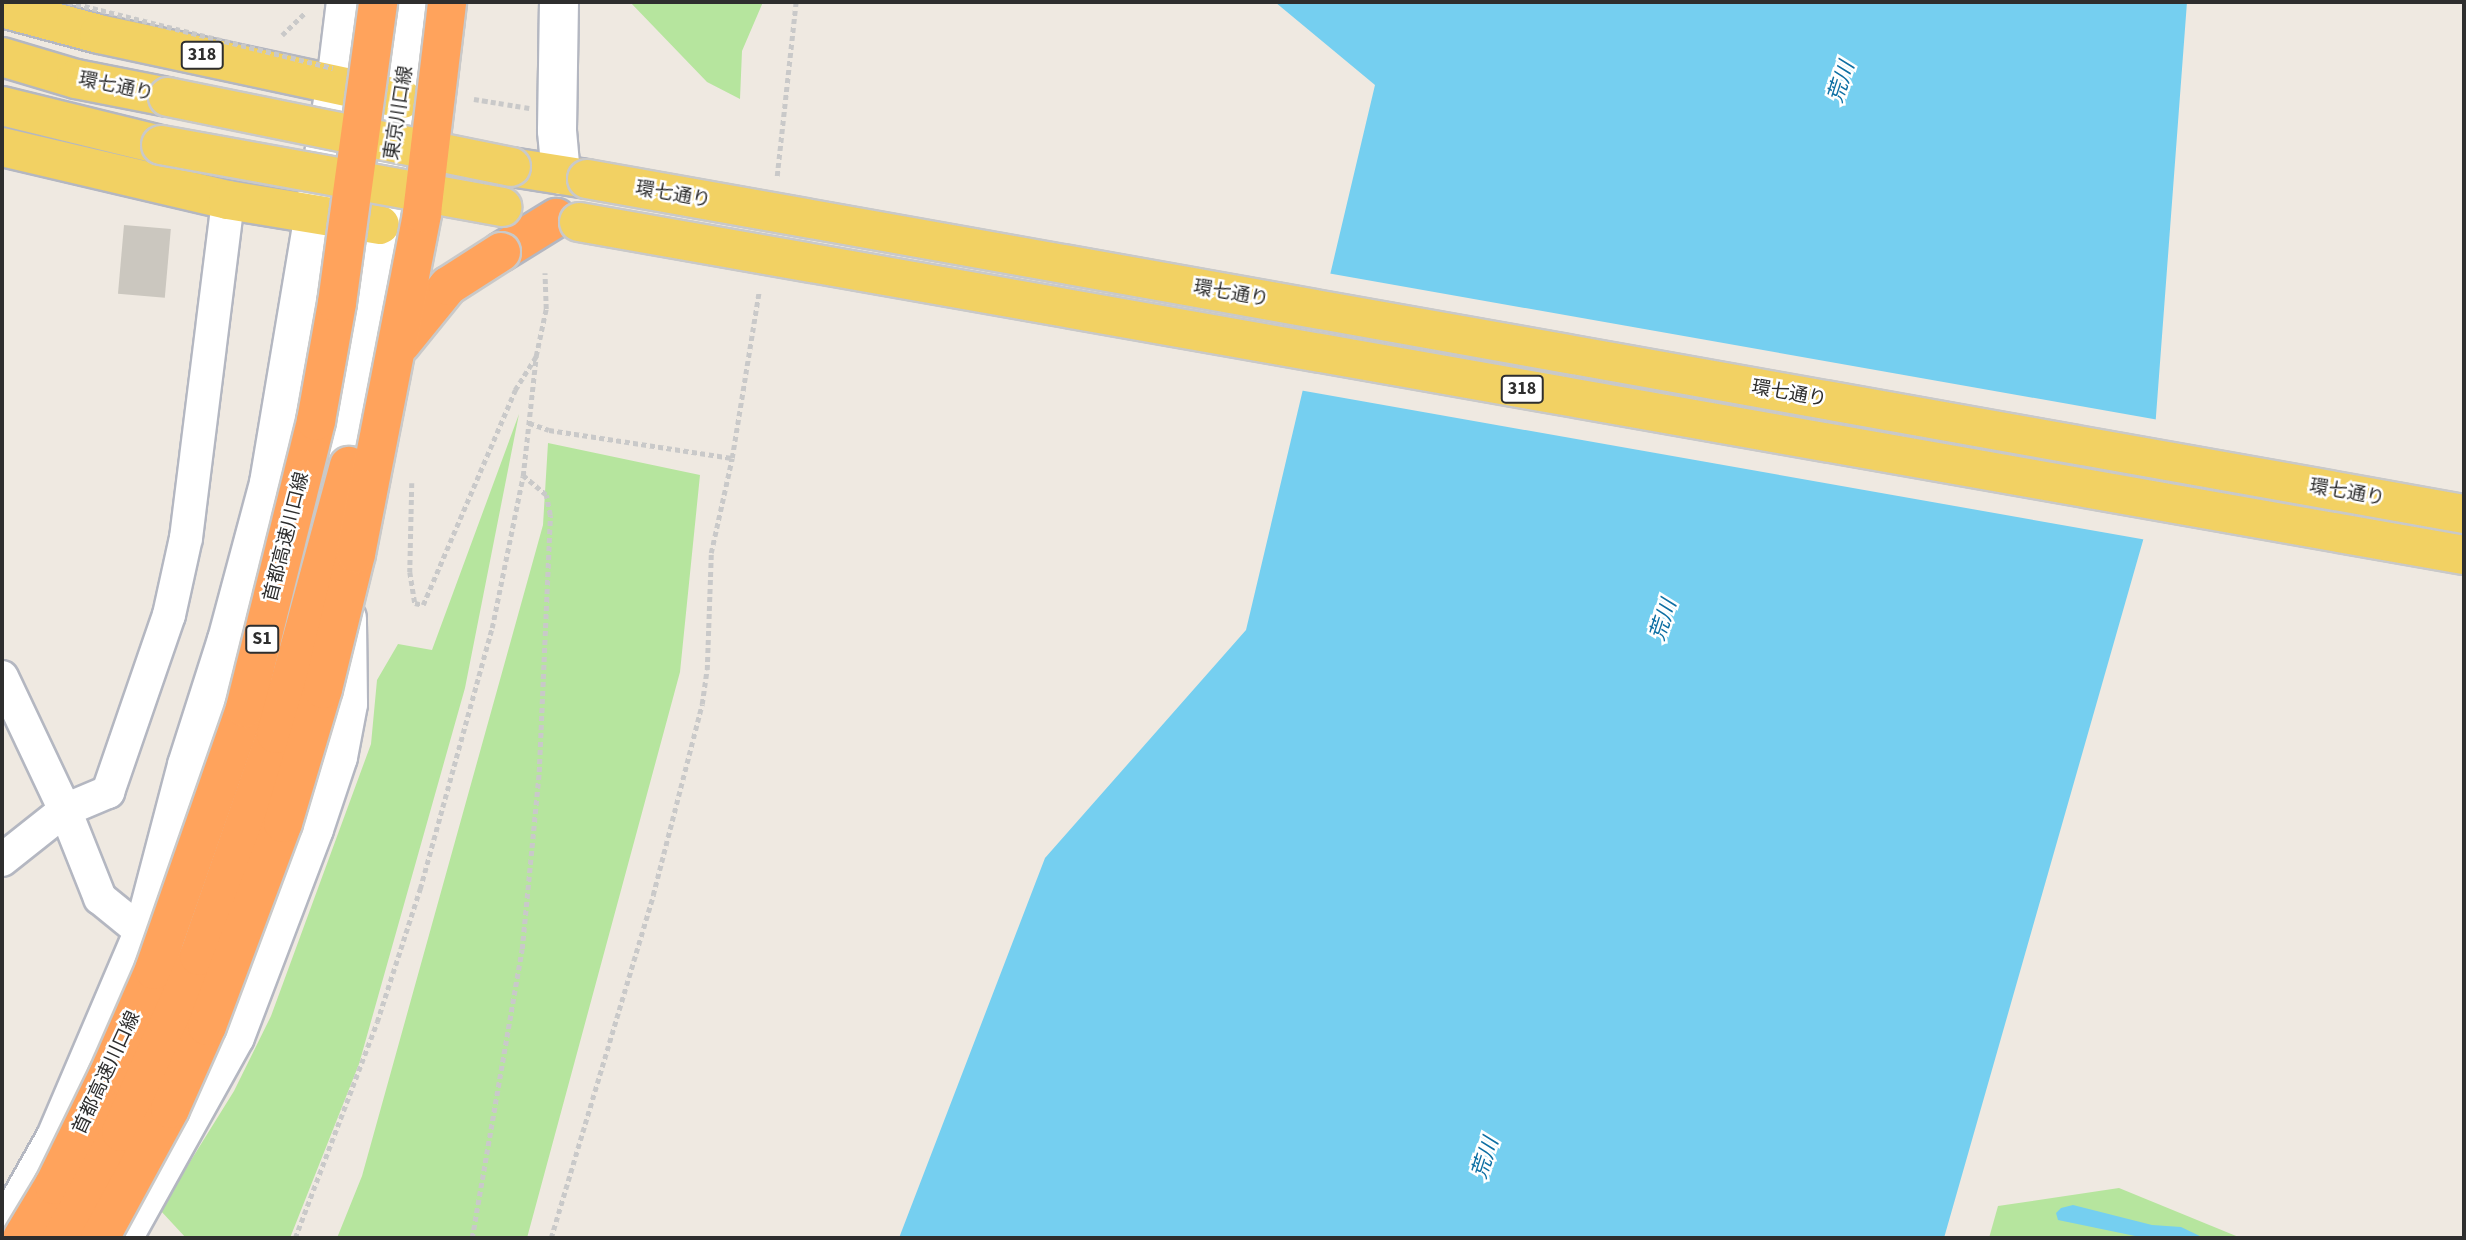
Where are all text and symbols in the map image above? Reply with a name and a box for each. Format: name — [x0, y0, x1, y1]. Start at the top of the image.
road number: 318 — [179, 40, 225, 70]
water label: 荒川 — [1823, 58, 1859, 106]
street label: 東京川口線 — [380, 64, 418, 162]
street label: 環七通り — [76, 68, 156, 106]
street label: 環七通り — [634, 177, 712, 213]
street label: 環七通り — [1192, 276, 1270, 312]
road number: 318 — [1499, 374, 1545, 404]
street label: 環七通り — [1750, 376, 1828, 412]
street label: 首都高速川口線 — [260, 470, 314, 604]
street label: 環七通り — [2308, 475, 2386, 511]
water label: 荒川 — [1645, 596, 1681, 644]
road number: S1 — [244, 624, 280, 654]
street label: 首都高速川口線 — [69, 1008, 145, 1138]
water label: 荒川 — [1467, 1134, 1503, 1182]

